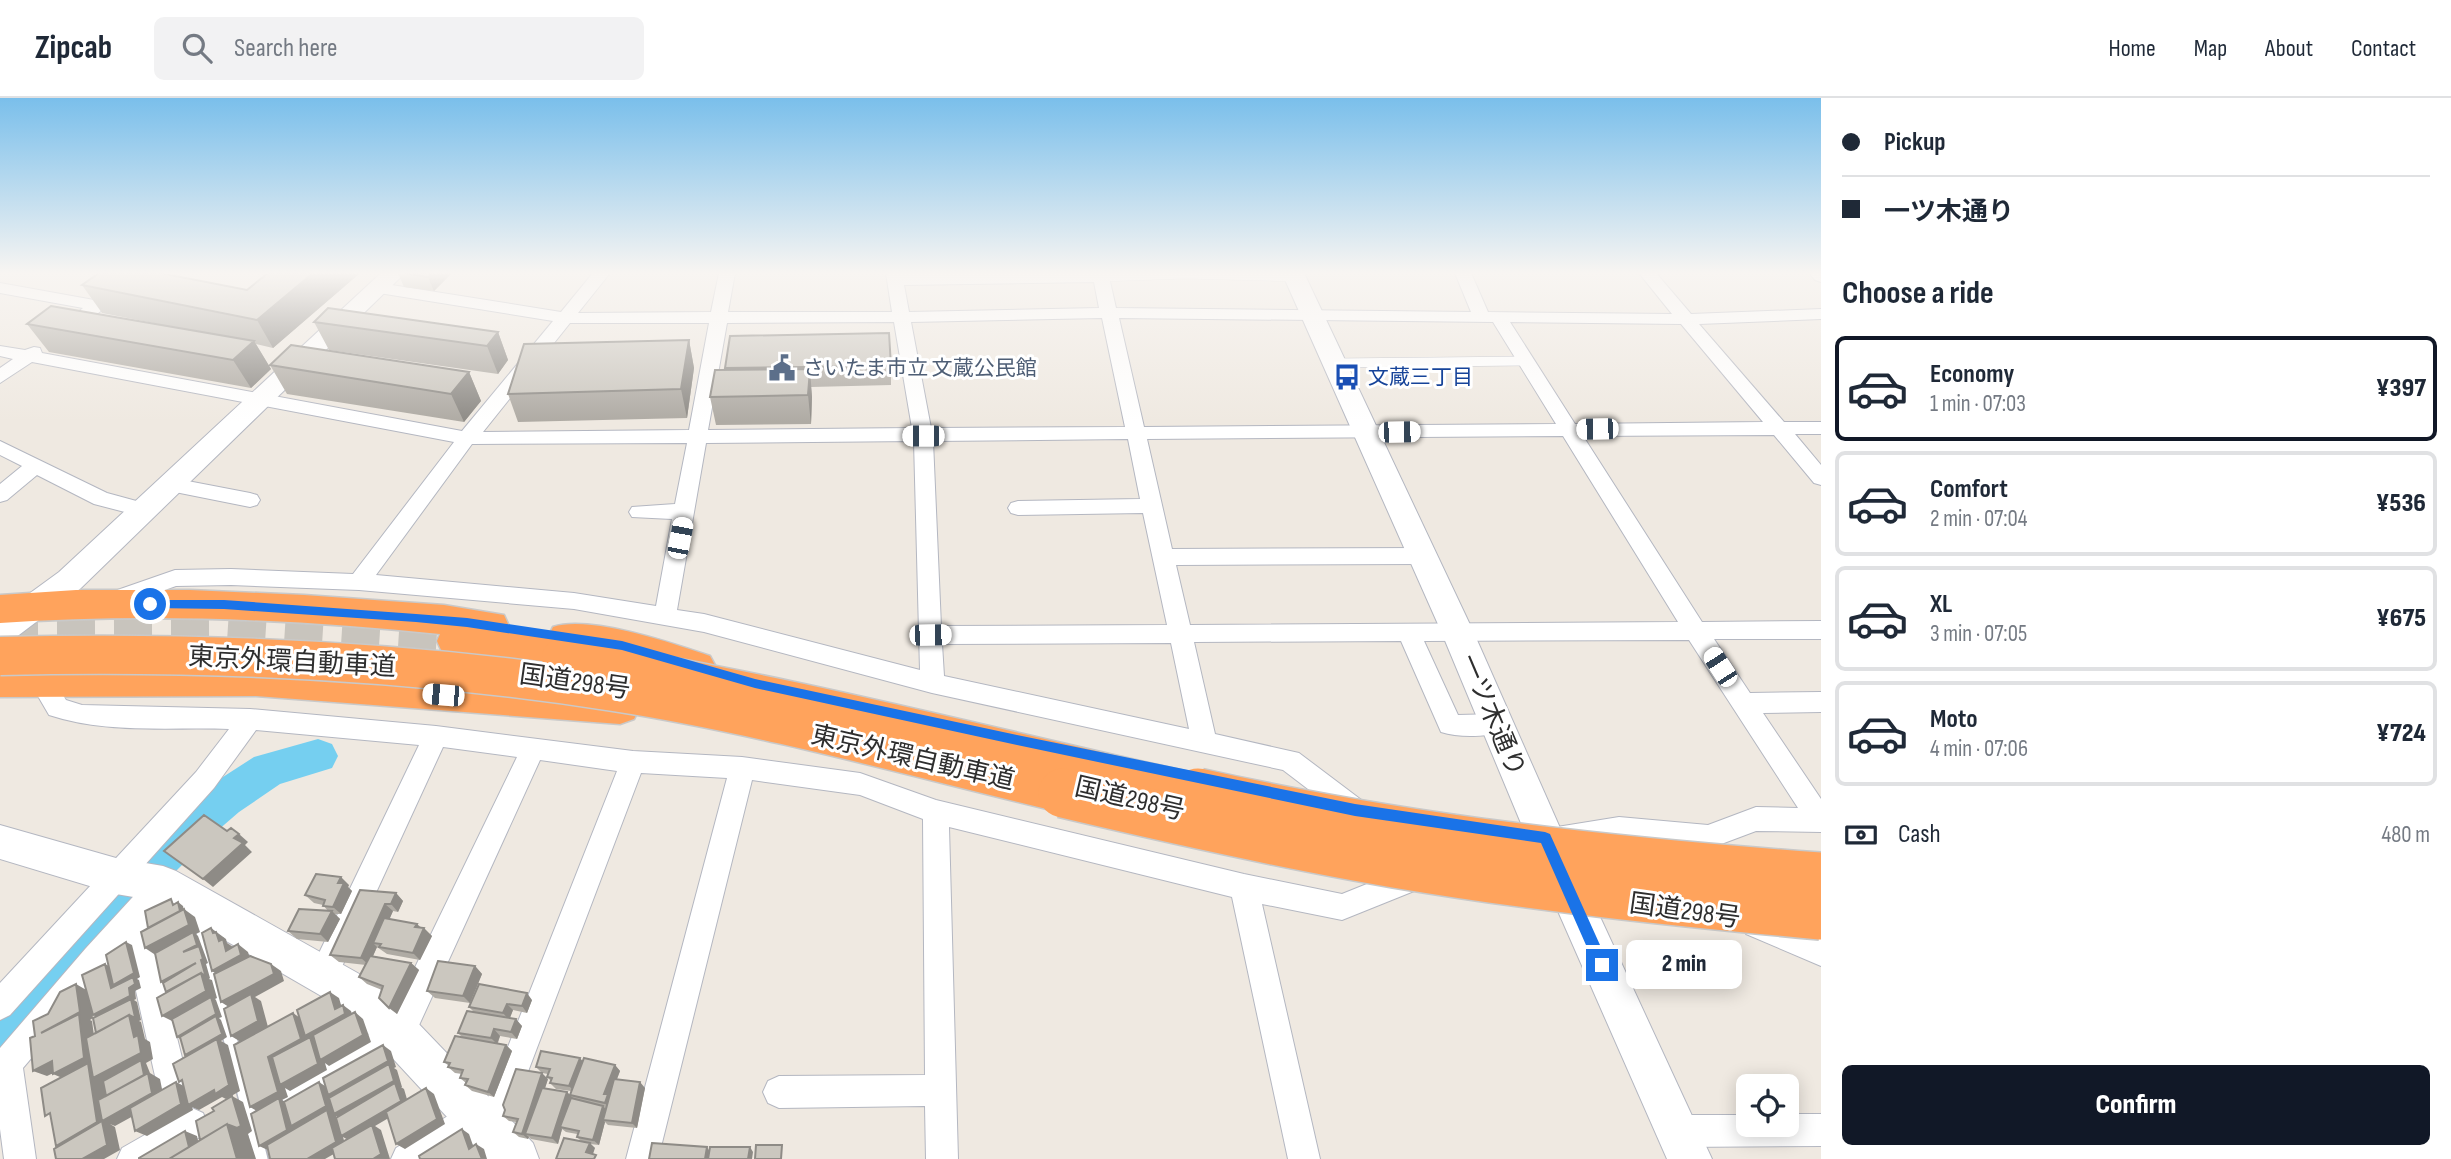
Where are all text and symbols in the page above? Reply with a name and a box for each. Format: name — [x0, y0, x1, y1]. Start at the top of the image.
search box — [154, 17, 644, 80]
text: Zipcab — [35, 28, 112, 68]
icon: search — [178, 29, 216, 67]
text: Search here — [234, 33, 337, 64]
text: Home — [2108, 34, 2156, 63]
text: Map — [2194, 34, 2227, 63]
text: About — [2265, 34, 2313, 63]
text: Contact — [2351, 34, 2416, 63]
text: Pickup — [1884, 127, 1946, 158]
text: 一ツ木通り — [1884, 197, 2014, 228]
text: Choose a ride — [1842, 274, 1994, 313]
public building icon: さいたま市立 文蔵公民館 — [767, 353, 797, 383]
place label: さいたま市立 文蔵公民館 — [803, 356, 1037, 381]
icon: car — [1846, 357, 1909, 420]
text: Economy — [1930, 359, 2014, 390]
bus stop icon: 文蔵三丁目 — [1332, 362, 1362, 392]
place label: 文蔵三丁目 — [1368, 365, 1473, 390]
text: ¥397 — [2376, 373, 2426, 404]
text: 1 min · 07:03 — [1930, 390, 2026, 418]
car — [1576, 418, 1619, 440]
car — [1378, 421, 1421, 443]
car — [903, 426, 945, 447]
icon: car — [1846, 472, 1909, 535]
text: Comfort — [1930, 474, 2008, 505]
text: ¥536 — [2376, 488, 2426, 519]
text: 2 min · 07:04 — [1930, 505, 2027, 533]
car — [666, 515, 695, 561]
icon: car — [1846, 587, 1909, 650]
route start — [134, 588, 166, 620]
text: XL — [1930, 589, 1952, 620]
text: ¥675 — [2376, 603, 2426, 634]
text: 3 min · 07:05 — [1930, 620, 2027, 648]
car — [909, 624, 952, 646]
street label: 東京外環自動車道 — [187, 642, 397, 683]
car — [1700, 644, 1741, 690]
street label: 一ツ木通り — [1452, 650, 1531, 781]
street label: 国道298号 — [517, 659, 632, 706]
car — [422, 683, 465, 707]
icon: car — [1846, 702, 1909, 765]
text: Moto — [1930, 704, 1978, 735]
text: ¥724 — [2376, 718, 2426, 749]
street label: 東京外環自動車道 — [808, 720, 1017, 797]
text: 4 min · 07:06 — [1930, 735, 2028, 763]
street label: 国道298号 — [1072, 772, 1188, 827]
icon: cash — [1842, 816, 1880, 854]
text: Cash — [1898, 819, 1941, 850]
text: 480 m — [2382, 821, 2430, 849]
street label: 国道298号 — [1627, 888, 1742, 935]
callout: 2 min — [1626, 940, 1742, 990]
route end — [1586, 949, 1618, 981]
text: 2 min — [1662, 950, 1706, 978]
button: Confirm — [1842, 1065, 2430, 1145]
map controls — [1736, 1074, 1799, 1137]
button: locate — [1736, 1074, 1799, 1137]

